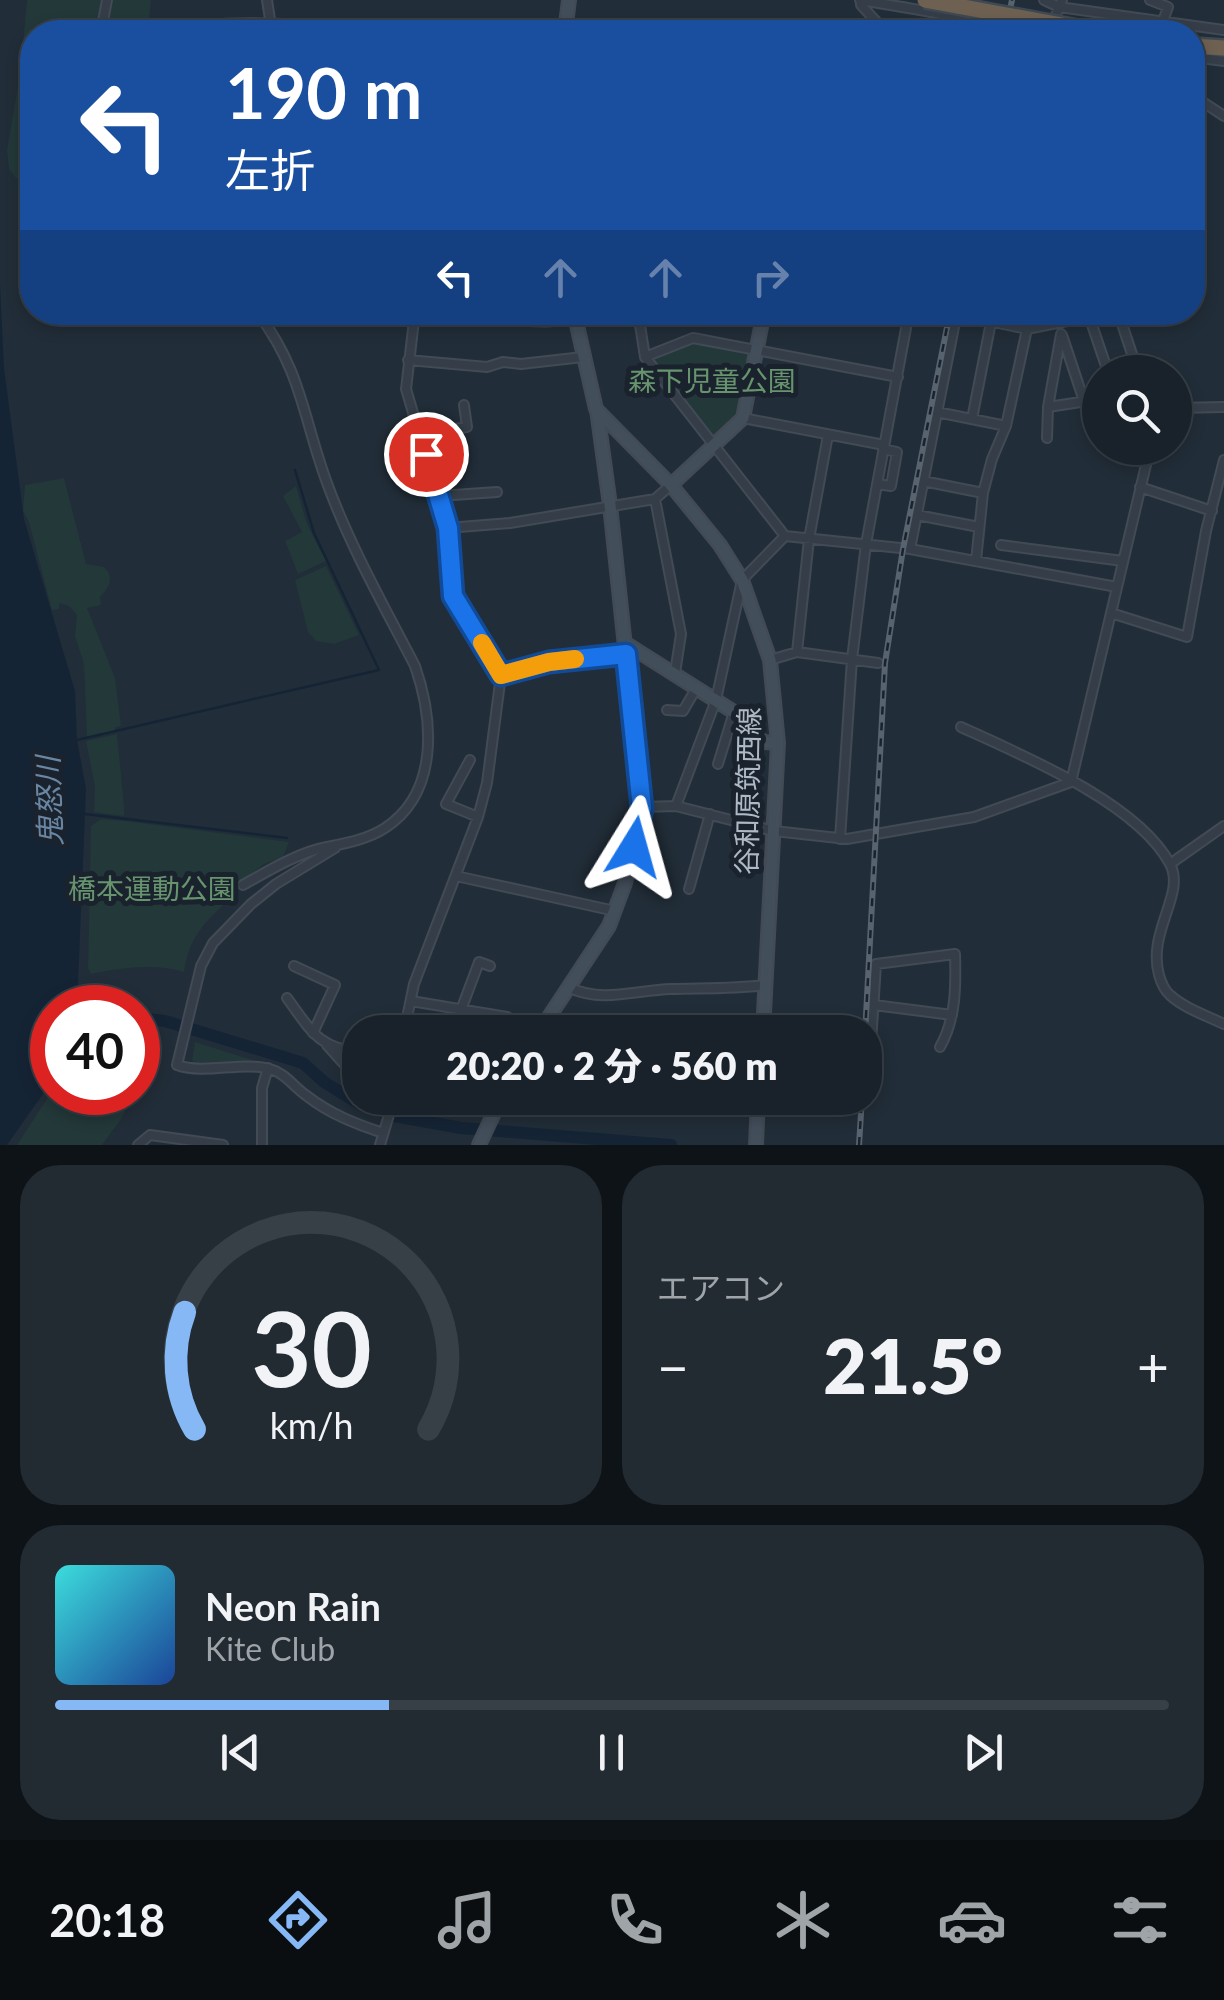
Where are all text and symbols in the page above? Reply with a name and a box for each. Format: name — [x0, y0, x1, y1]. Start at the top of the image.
text: 190 m — [225, 50, 422, 134]
icon: left — [60, 60, 190, 190]
text: 左折 — [225, 143, 315, 197]
icon: left — [428, 250, 483, 305]
icon: ahead — [533, 250, 588, 305]
icon: ahead — [638, 250, 693, 305]
icon: right — [743, 250, 798, 305]
map controls — [1082, 355, 1192, 465]
button: search — [1082, 355, 1192, 465]
park label: 森下児童公園 — [628, 363, 796, 397]
pin — [384, 412, 469, 497]
icon: arrive — [399, 427, 454, 482]
street label: 谷和原筑西線 — [729, 707, 765, 875]
water label: 鬼怒川 — [28, 752, 68, 847]
position arrow — [582, 795, 686, 899]
park label: 橋本運動公園 — [68, 871, 236, 905]
speed limit sign: 40 — [30, 985, 160, 1115]
text: 20:20 · 2 分 · 560 m — [446, 1042, 778, 1088]
text: エアコン — [657, 1268, 785, 1307]
text: 30 — [251, 1284, 371, 1409]
text: 21.5° — [823, 1320, 1003, 1410]
text: − — [657, 1333, 689, 1399]
text: + — [1137, 1333, 1169, 1399]
text: km/h — [269, 1404, 353, 1447]
text: Neon Rain — [205, 1583, 381, 1629]
text: Kite Club — [205, 1629, 335, 1668]
icon: previous — [213, 1725, 268, 1780]
icon: pause — [584, 1725, 639, 1780]
icon: next — [956, 1725, 1011, 1780]
icon: directions — [263, 1885, 333, 1955]
icon: music — [432, 1885, 502, 1955]
icon: phone — [600, 1885, 670, 1955]
icon: climate — [768, 1885, 838, 1955]
icon: car — [937, 1885, 1007, 1955]
icon: filters — [1105, 1885, 1175, 1955]
text: 20:18 — [49, 1893, 165, 1947]

